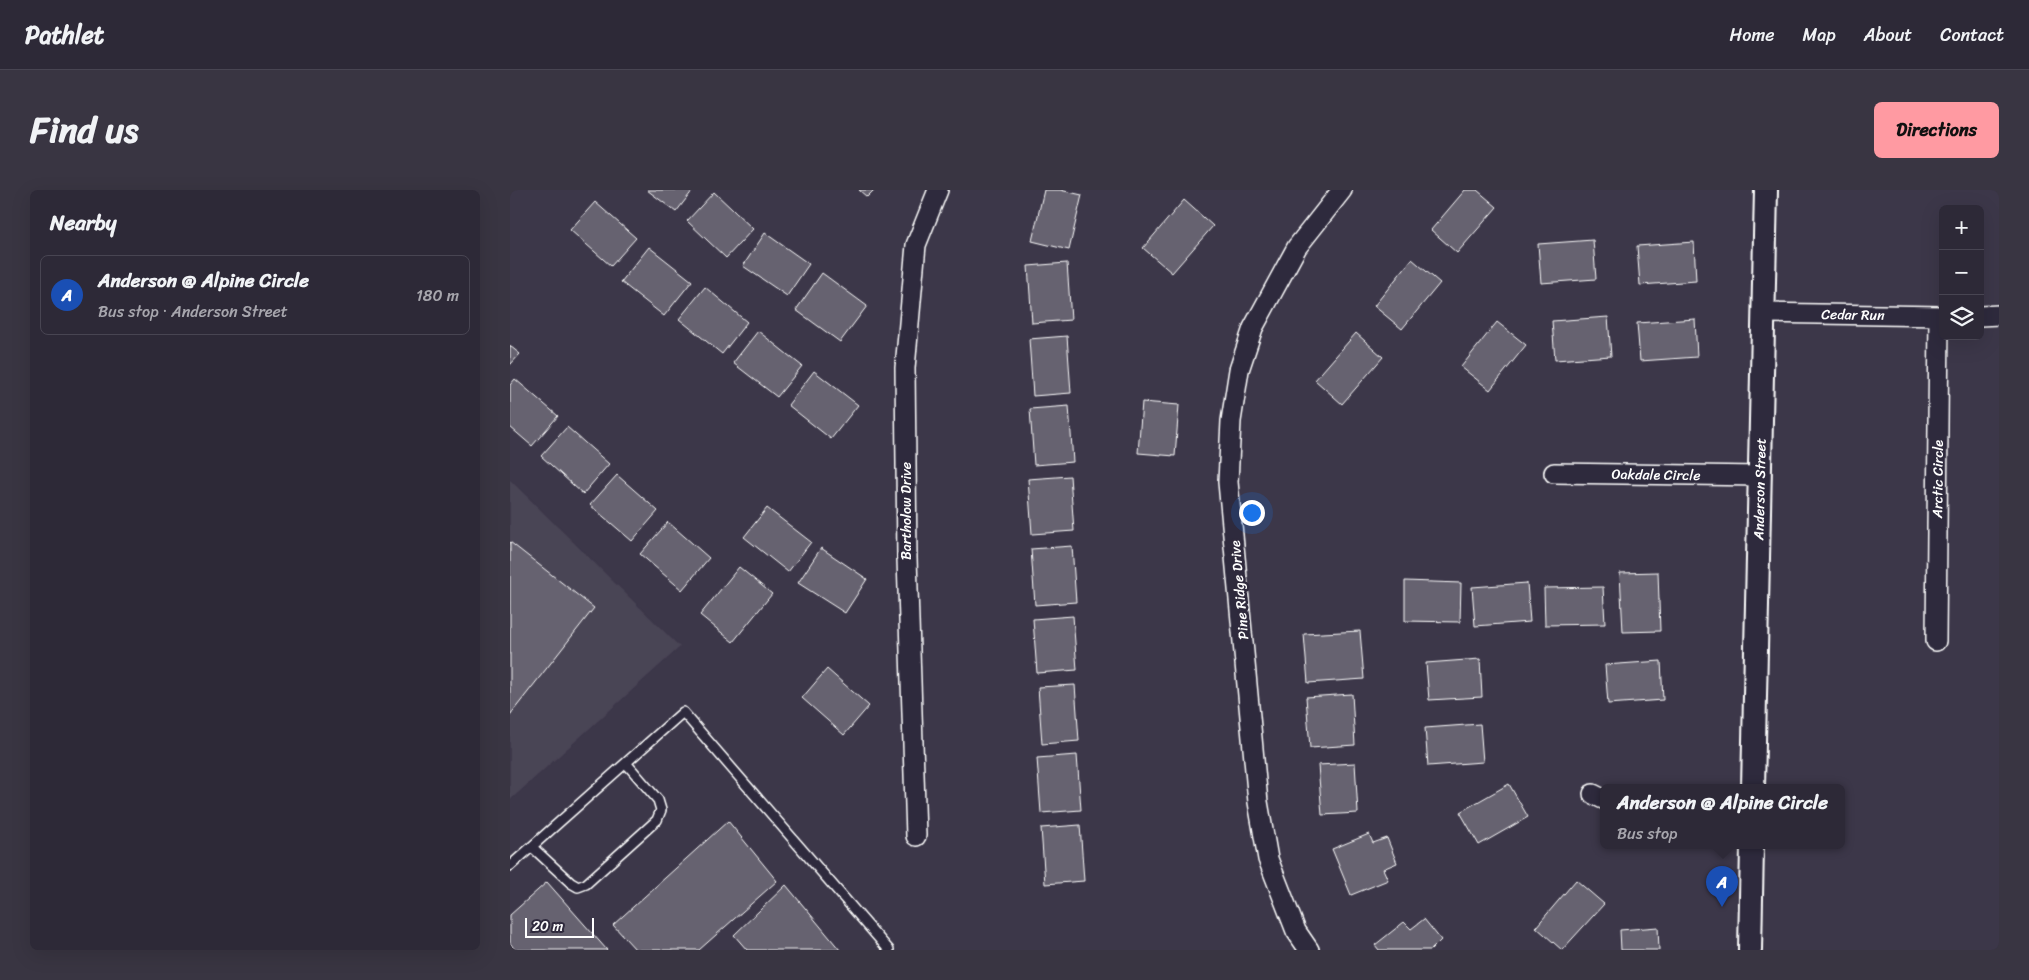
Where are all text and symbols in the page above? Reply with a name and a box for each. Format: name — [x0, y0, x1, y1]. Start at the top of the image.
text: Pathlet — [25, 14, 104, 56]
text: Home — [1730, 19, 1775, 51]
text: Map — [1803, 19, 1836, 51]
text: About — [1864, 19, 1912, 51]
text: Contact — [1940, 19, 2004, 51]
text: Find us — [30, 99, 138, 161]
button: Directions — [1874, 102, 1999, 158]
text: Nearby — [50, 204, 116, 242]
map controls — [1939, 205, 1984, 340]
button: + — [1939, 205, 1984, 250]
button: − — [1939, 250, 1984, 295]
text: Anderson @ Alpine Circle — [98, 264, 309, 297]
text: A — [62, 281, 72, 310]
text: 180 m — [416, 281, 459, 310]
button: layers — [1939, 295, 1984, 340]
text: Bus stop · Anderson Street — [98, 297, 288, 326]
street label: Cedar Run — [1821, 302, 1885, 328]
street label: Anderson Street — [1746, 438, 1774, 541]
street label: Arctic Circle — [1925, 440, 1951, 519]
street label: Bartholow Drive — [894, 462, 919, 560]
street label: Oakdale Circle — [1611, 462, 1701, 488]
your location — [1239, 500, 1265, 526]
street label: Pine Ridge Drive — [1223, 539, 1256, 641]
popup — [1600, 784, 1845, 849]
text: Anderson @ Alpine Circle — [1617, 786, 1828, 819]
text: Bus stop — [1617, 819, 1678, 848]
pin: A — [1706, 866, 1738, 907]
text: 20 m — [532, 914, 563, 939]
scale bar — [525, 915, 594, 938]

